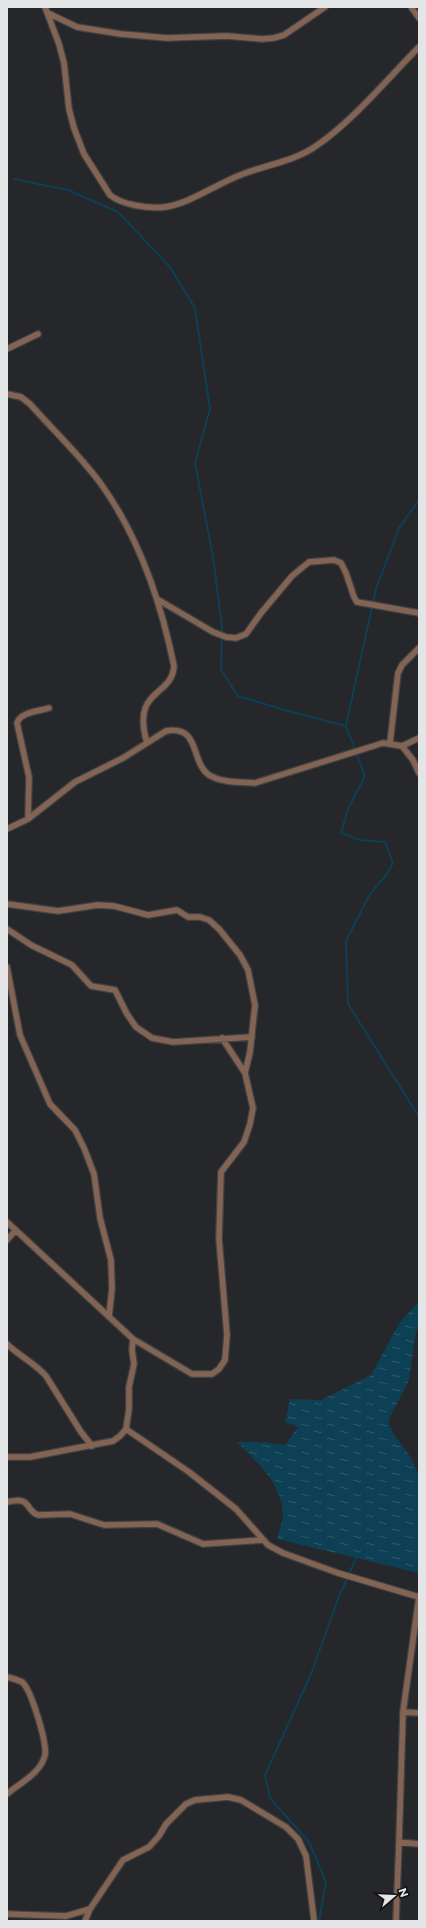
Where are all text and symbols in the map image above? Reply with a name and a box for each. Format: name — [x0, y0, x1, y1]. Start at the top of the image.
north arrow — [374, 1876, 414, 1916]
text: N — [395, 1886, 412, 1899]

